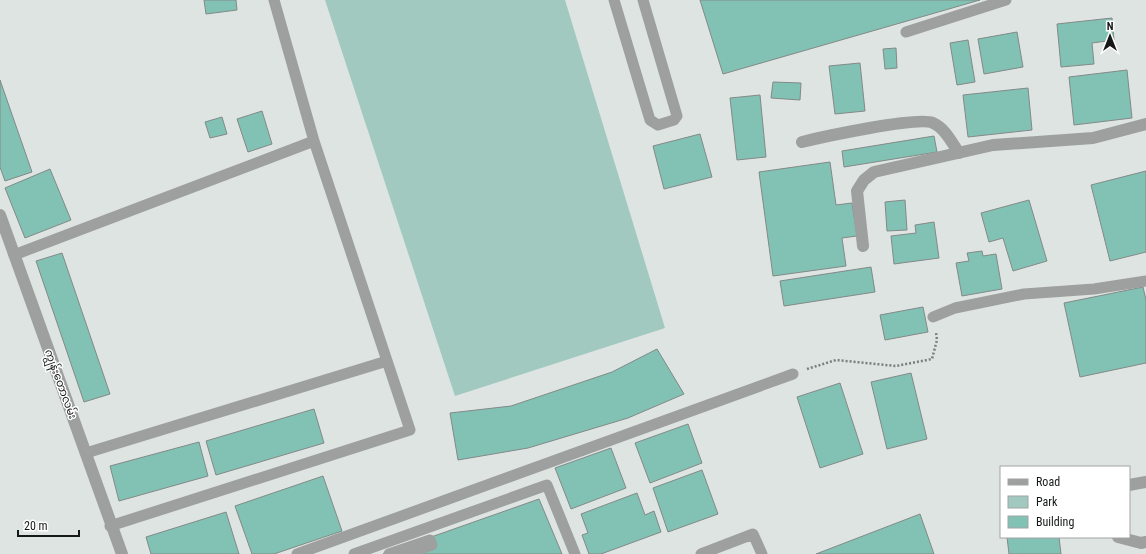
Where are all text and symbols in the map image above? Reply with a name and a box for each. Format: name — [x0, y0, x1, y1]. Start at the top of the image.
north arrow — [1090, 16, 1130, 56]
text: N — [1107, 20, 1114, 33]
street label: ကျွန်းတောလမ်း — [39, 347, 80, 422]
legend — [1000, 466, 1130, 538]
text: Road — [1036, 475, 1060, 489]
text: Park — [1036, 495, 1058, 509]
scale bar — [18, 512, 79, 538]
text: Building — [1036, 515, 1074, 529]
text: 20 m — [24, 519, 48, 533]

